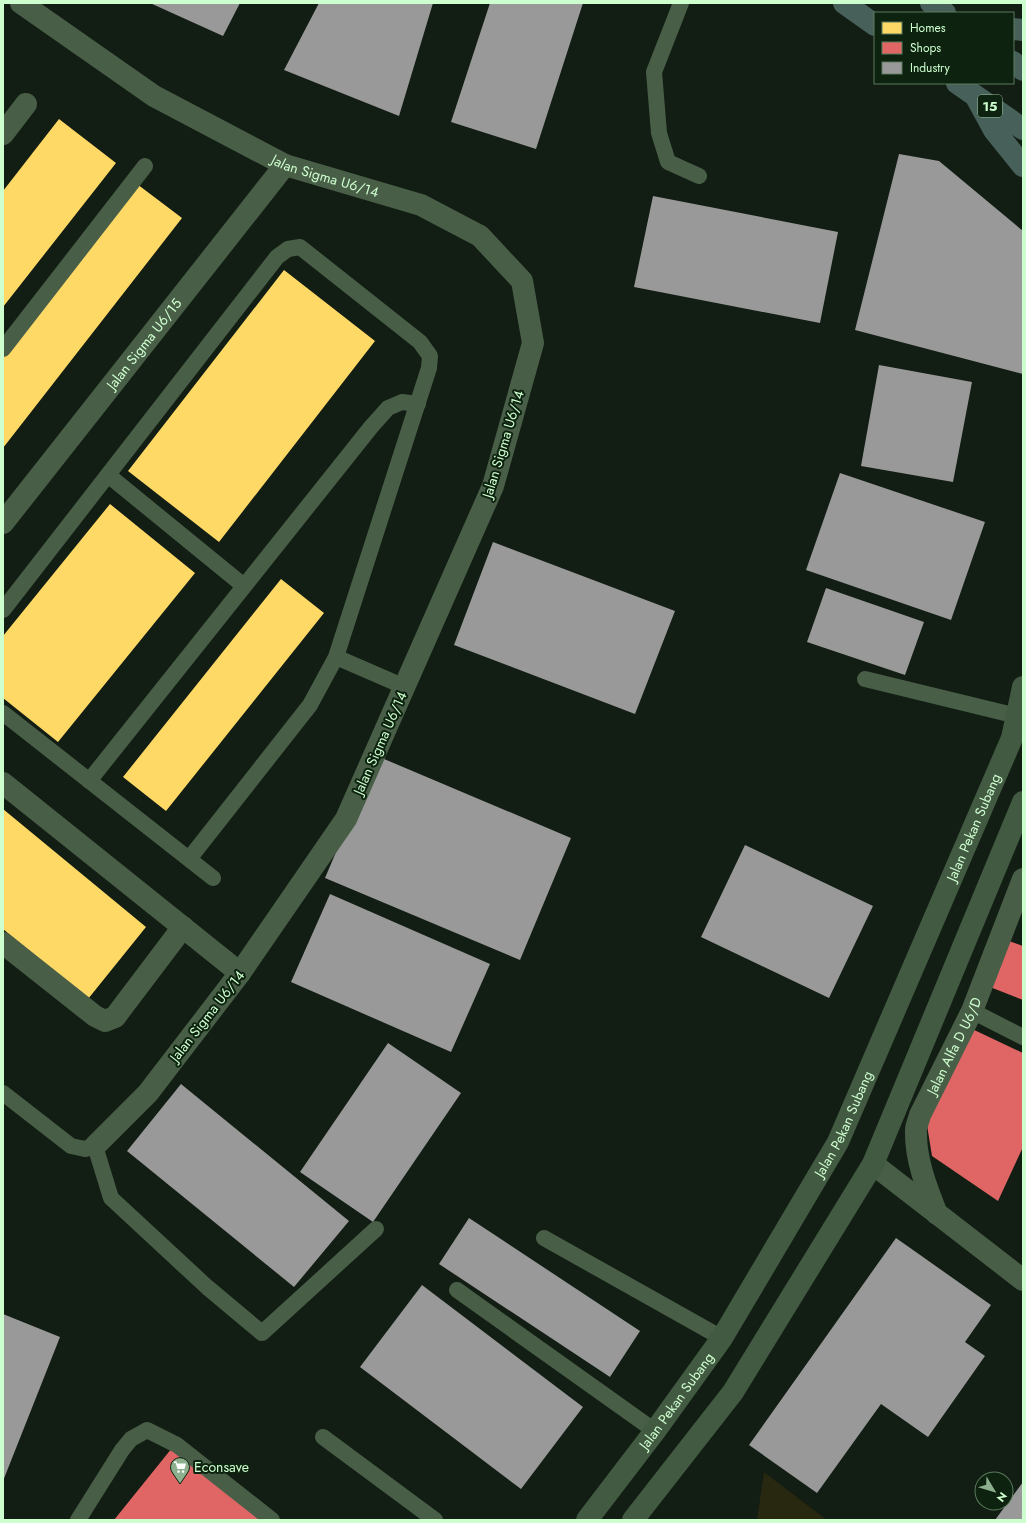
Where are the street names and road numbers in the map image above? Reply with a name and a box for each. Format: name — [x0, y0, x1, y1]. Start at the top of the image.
road number: 15 — [978, 95, 1002, 117]
street label: Jalan Sigma U6/14 — [266, 149, 381, 202]
street label: Jalan Sigma U6/15 — [101, 294, 186, 395]
street label: Jalan Sigma U6/14 — [477, 388, 529, 502]
street label: Jalan Sigma U6/14 — [347, 688, 412, 800]
street label: Jalan Pekan Subang — [941, 770, 1006, 886]
street label: Jalan Sigma U6/14 — [164, 966, 249, 1068]
street label: Jalan Alfa D U6/D — [921, 994, 986, 1100]
street label: Jalan Pekan Subang — [808, 1068, 877, 1183]
street label: Jalan Pekan Subang — [633, 1348, 719, 1455]

